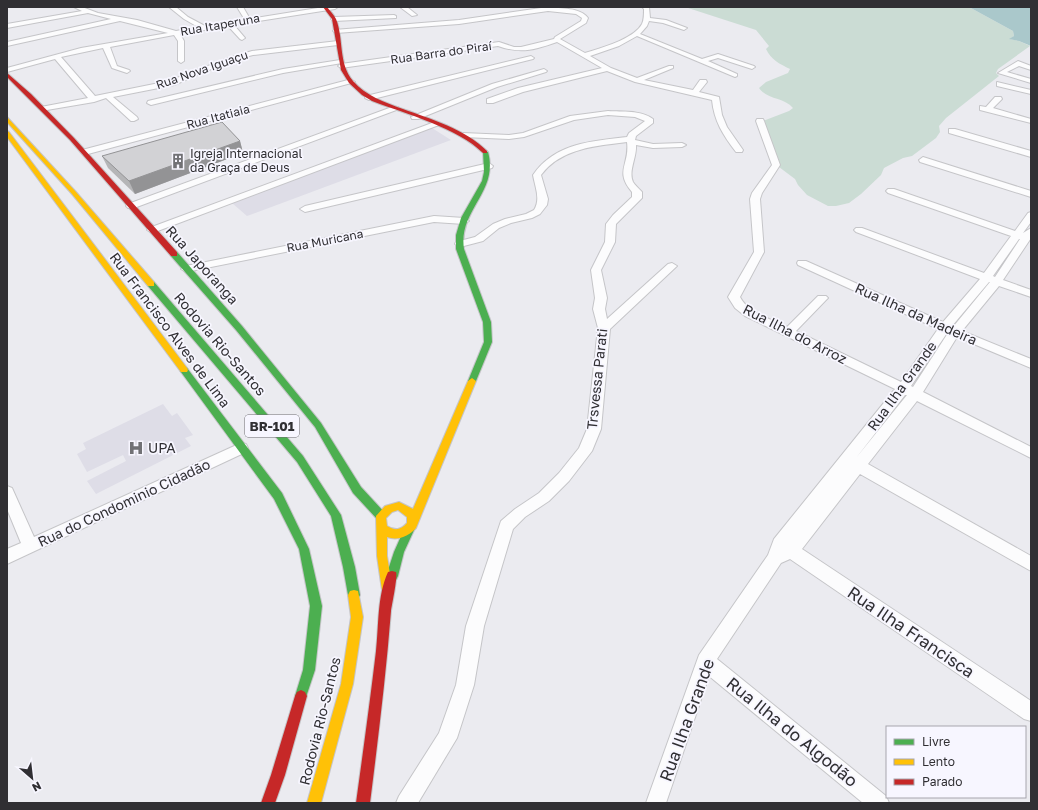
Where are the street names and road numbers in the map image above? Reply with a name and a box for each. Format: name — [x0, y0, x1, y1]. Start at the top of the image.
street label: Rua Itaperuna — [179, 10, 261, 39]
street label: Rua Barra do Piraí — [389, 38, 493, 67]
street label: Rua Nova Iguaçu — [154, 47, 250, 92]
street label: Rua Itatiaia — [185, 101, 251, 132]
street label: Rua Japoranga — [163, 222, 242, 308]
street label: Rua Muricana — [285, 226, 365, 255]
street label: Rua Francisco Alves de Lima — [106, 249, 234, 411]
street label: Rua Ilha da Madeira — [853, 279, 980, 348]
street label: Rodovia Rio-Santos — [171, 289, 270, 399]
street label: Rua Ilha do Arroz — [740, 300, 850, 367]
street label: Trsvessa Parati — [583, 328, 610, 430]
street label: Rua Ilha Grande — [863, 338, 940, 434]
road number: BR-101 — [245, 415, 299, 437]
street label: Rua do Condominio Cidadão — [35, 455, 213, 550]
street label: Rua Ilha Francisca — [844, 581, 979, 682]
street label: Rodovia Rio-Santos — [295, 655, 344, 787]
street label: Rua Ilha Grande — [655, 655, 719, 784]
street label: Rua Ilha do Algodão — [723, 672, 862, 791]

